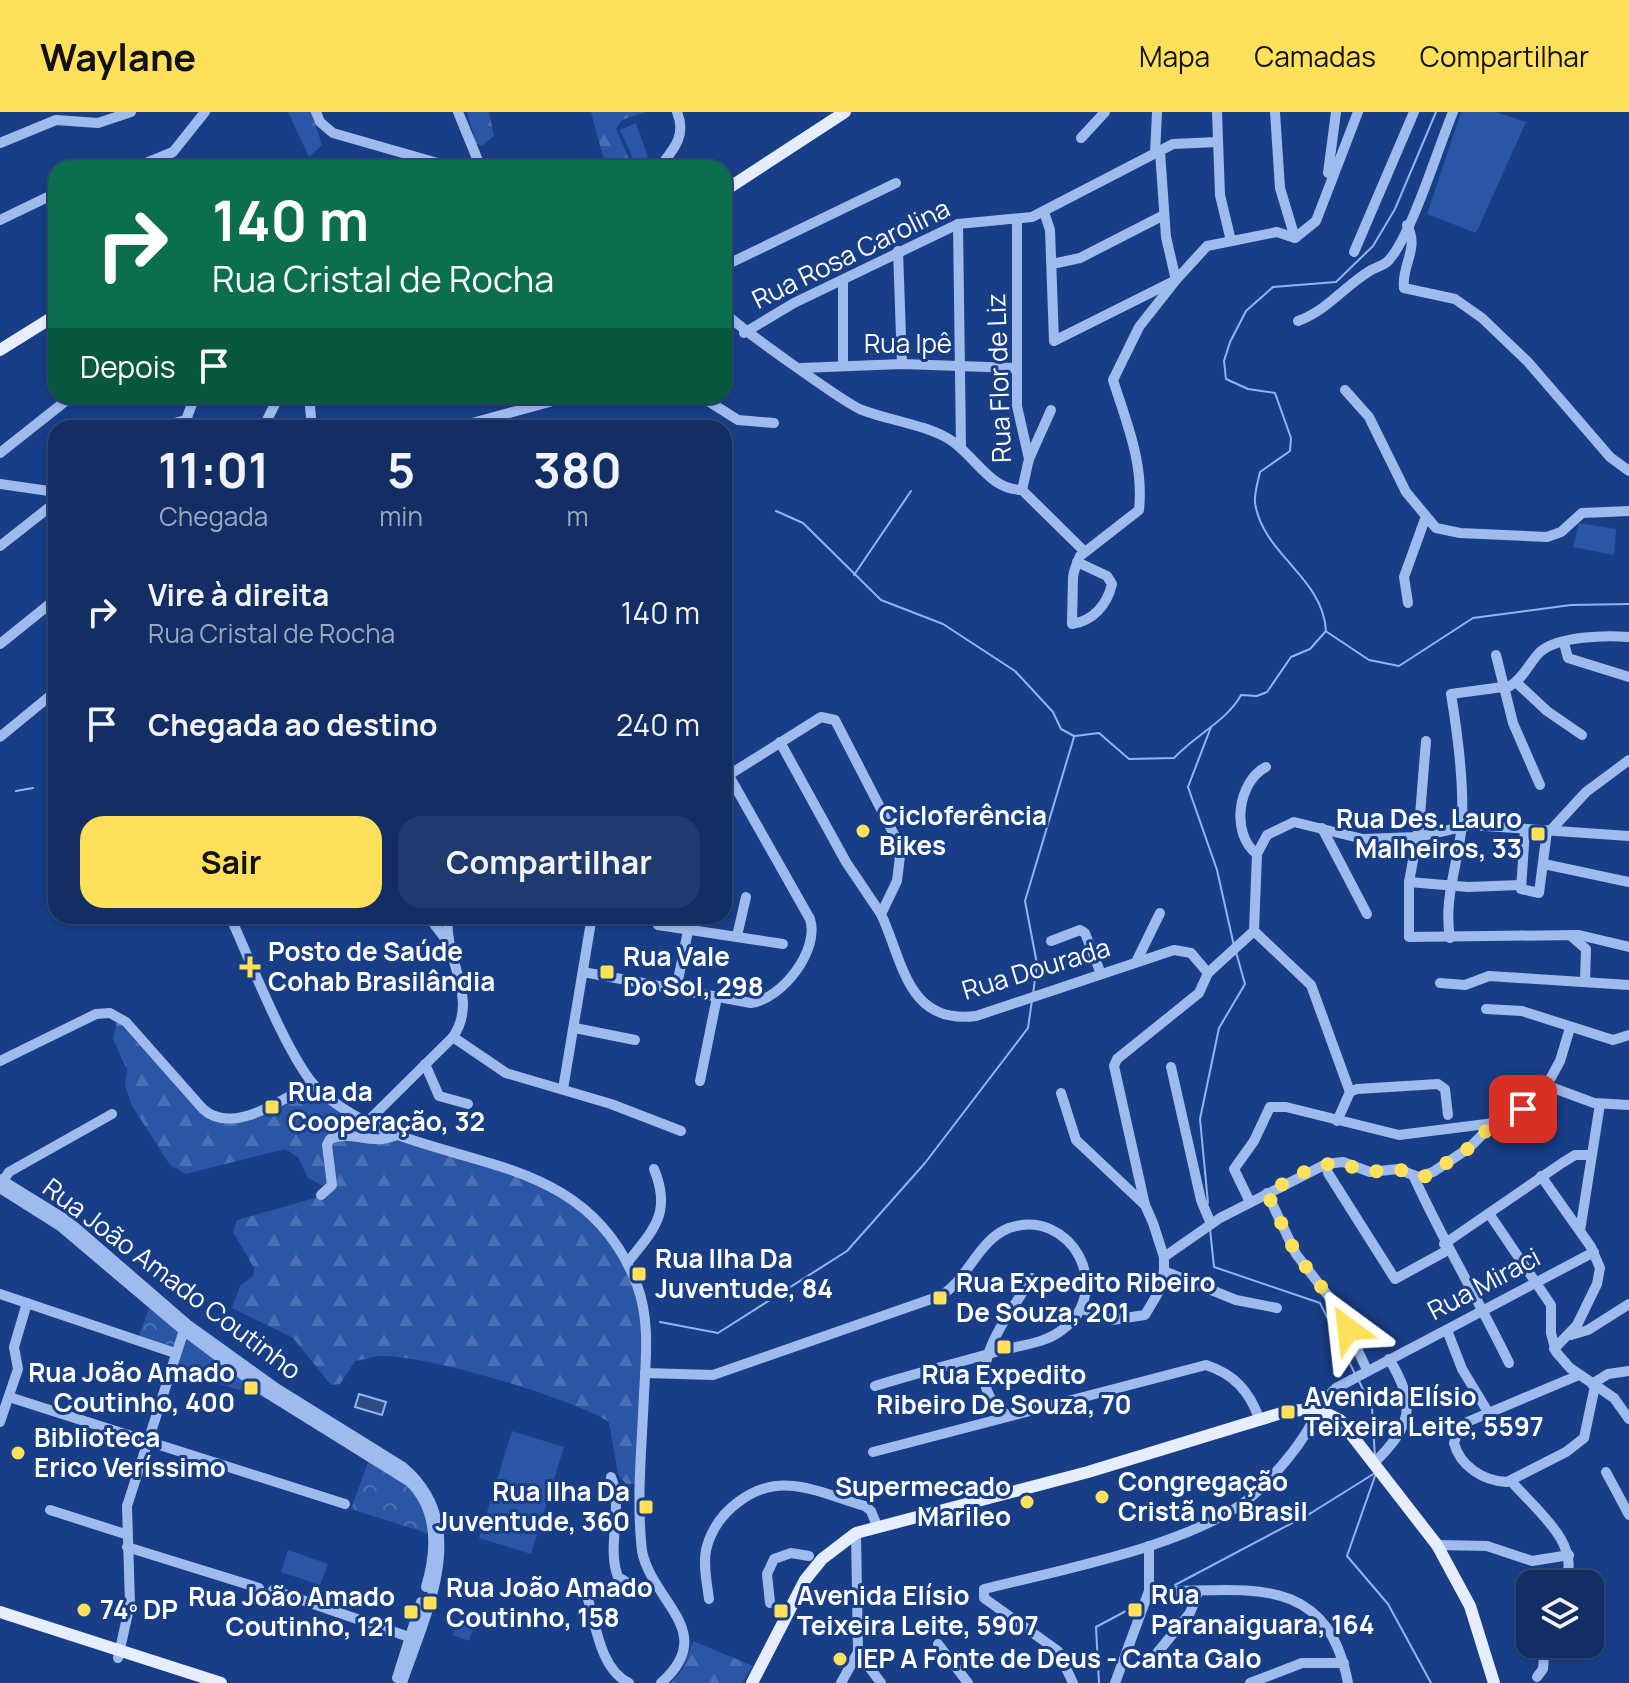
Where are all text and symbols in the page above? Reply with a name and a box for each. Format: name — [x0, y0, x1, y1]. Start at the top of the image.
text: Waylane — [40, 30, 196, 82]
text: Mapa — [1139, 37, 1210, 75]
text: Camadas — [1254, 37, 1376, 75]
text: Compartilhar — [1420, 37, 1589, 75]
text: 140 m — [212, 181, 369, 258]
street label: Rua Rosa Carolina — [746, 190, 956, 317]
icon: right — [80, 192, 184, 296]
text: Rua Cristal de Rocha — [212, 254, 554, 303]
street label: Rua Flor de Liz — [977, 293, 1019, 463]
street label: Rua Ipê — [864, 325, 952, 361]
icon: arrive — [192, 344, 236, 388]
text: Depois — [80, 346, 176, 387]
text: 11:01 — [158, 437, 269, 502]
text: 5 — [387, 437, 415, 502]
text: 380 — [533, 437, 622, 502]
text: Chegada — [159, 498, 268, 534]
text: min — [379, 498, 423, 534]
text: m — [566, 498, 588, 534]
text: Vire à direita — [148, 574, 329, 615]
icon: right — [80, 590, 124, 634]
text: 140 m — [621, 592, 700, 633]
text: Rua Cristal de Rocha — [148, 615, 395, 651]
icon: arrive — [80, 702, 124, 746]
text: Chegada ao destino — [148, 704, 438, 745]
text: 240 m — [616, 704, 700, 745]
place label: Cicloferência Bikes — [879, 797, 1047, 863]
place label: Rua Des. Lauro Malheiros, 33 — [1336, 800, 1522, 866]
button: Sair — [80, 816, 382, 908]
button: Compartilhar — [398, 816, 700, 908]
marker: Cicloferência Bikes — [854, 822, 872, 840]
marker: Rua Des. Lauro Malheiros, 33 — [1529, 825, 1547, 843]
street label: Rua Dourada — [957, 928, 1114, 1008]
place label: Posto de Saúde Cohab Brasilândia — [268, 933, 495, 999]
place label: Rua Vale Do Sol, 298 — [623, 938, 764, 1004]
marker: Posto de Saúde Cohab Brasilândia — [239, 956, 261, 978]
marker: Rua Vale Do Sol, 298 — [598, 963, 616, 981]
place label: Rua da Cooperação, 32 — [288, 1073, 485, 1139]
pin — [1489, 1075, 1557, 1143]
icon: arrive — [1501, 1087, 1545, 1131]
marker: Rua da Cooperação, 32 — [263, 1098, 281, 1116]
street label: Rua João Amado Coutinho — [36, 1169, 309, 1387]
street label: Rua Miraci — [1421, 1238, 1546, 1328]
place label: Rua Ilha Da Juventude, 84 — [655, 1240, 833, 1306]
place label: Rua Expedito Ribeiro De Souza, 201 — [956, 1264, 1216, 1330]
marker: Rua Ilha Da Juventude, 84 — [630, 1265, 648, 1283]
position arrow — [1306, 1287, 1390, 1371]
marker: Rua Expedito Ribeiro De Souza, 201 — [931, 1289, 949, 1307]
marker: Rua Expedito Ribeiro De Souza, 70 — [995, 1338, 1013, 1356]
place label: Rua João Amado Coutinho, 400 — [28, 1354, 235, 1420]
place label: Rua Expedito Ribeiro De Souza, 70 — [876, 1356, 1132, 1422]
place label: Avenida Elísio Teixeira Leite, 5597 — [1304, 1378, 1544, 1444]
marker: Rua João Amado Coutinho, 400 — [242, 1379, 260, 1397]
marker: Avenida Elísio Teixeira Leite, 5597 — [1279, 1403, 1297, 1421]
place label: Biblioteca Erico Veríssimo — [34, 1419, 226, 1485]
marker: Biblioteca Erico Veríssimo — [9, 1444, 27, 1462]
place label: Congregação Cristã no Brasil — [1118, 1463, 1308, 1529]
place label: Supermecado Marileo — [835, 1468, 1011, 1534]
place label: Rua Ilha Da Juventude, 360 — [435, 1473, 630, 1539]
marker: Congregação Cristã no Brasil — [1093, 1488, 1111, 1506]
marker: Supermecado Marileo — [1018, 1493, 1036, 1511]
marker: Rua Ilha Da Juventude, 360 — [637, 1498, 655, 1516]
place label: Rua João Amado Coutinho, 158 — [446, 1569, 653, 1635]
map controls — [1516, 1570, 1604, 1658]
button: layers — [1516, 1570, 1604, 1658]
place label: Rua Paranaiguara, 164 — [1151, 1576, 1375, 1642]
place label: Avenida Elísio Teixeira Leite, 5907 — [797, 1577, 1039, 1643]
place label: Rua João Amado Coutinho, 121 — [188, 1578, 395, 1644]
place label: 74º DP — [100, 1591, 178, 1627]
marker: Rua João Amado Coutinho, 158 — [421, 1594, 439, 1612]
marker: 74º DP — [75, 1601, 93, 1619]
marker: Rua Paranaiguara, 164 — [1126, 1601, 1144, 1619]
marker: Avenida Elísio Teixeira Leite, 5907 — [772, 1602, 790, 1620]
marker: Rua João Amado Coutinho, 121 — [402, 1603, 420, 1621]
place label: IEP A Fonte de Deus - Canta Galo — [856, 1640, 1262, 1676]
marker: IEP A Fonte de Deus - Canta Galo — [831, 1650, 849, 1668]

